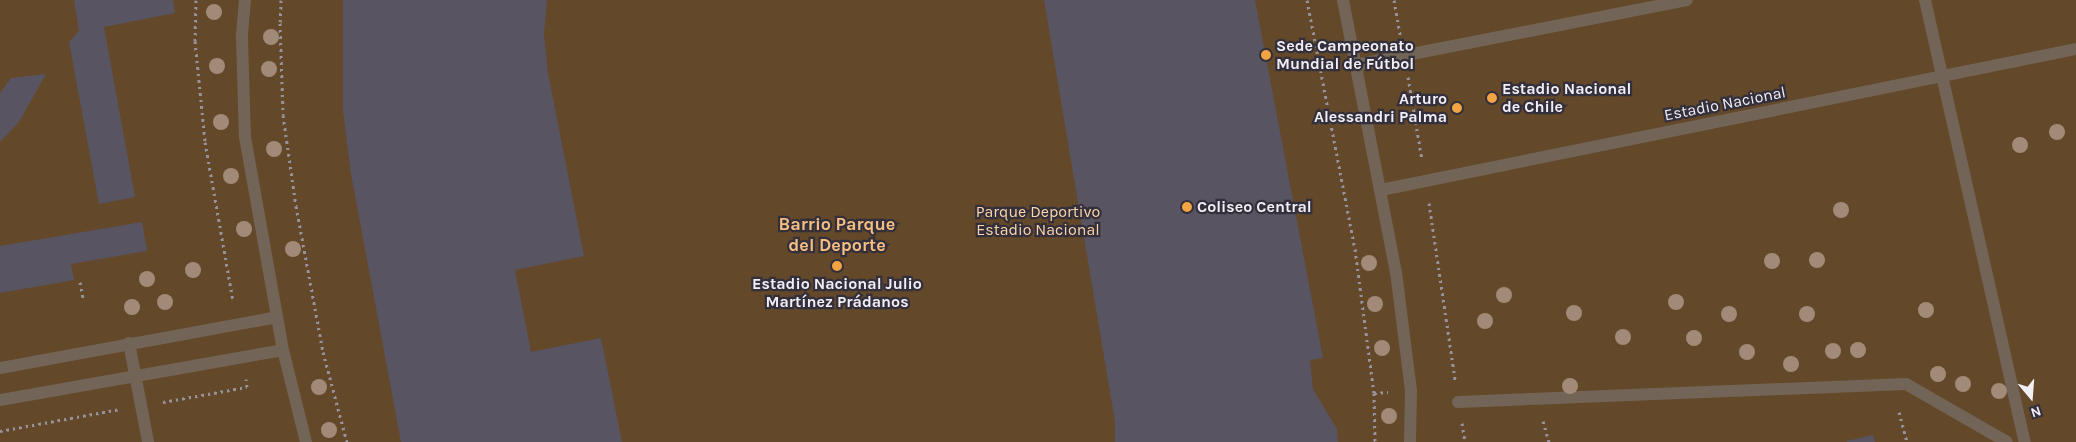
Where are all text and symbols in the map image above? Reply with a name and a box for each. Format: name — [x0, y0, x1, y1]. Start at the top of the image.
place label: Sede Campeonato Mundial de Fútbol — [1276, 36, 1414, 74]
marker: Sede Campeonato Mundial de Fútbol — [1260, 49, 1272, 61]
place label: Estadio Nacional de Chile — [1502, 79, 1631, 117]
street label: Estadio Nacional — [1663, 83, 1787, 125]
place label: Arturo Alessandri Palma — [1314, 89, 1447, 127]
marker: Estadio Nacional de Chile — [1486, 92, 1498, 104]
marker: Arturo Alessandri Palma — [1451, 102, 1463, 114]
place label: Coliseo Central — [1197, 197, 1312, 217]
marker: Coliseo Central — [1181, 201, 1193, 213]
park label: Parque Deportivo Estadio Nacional — [976, 202, 1100, 240]
district label: Barrio Parque del Deporte — [779, 214, 895, 256]
marker: Estadio Nacional Julio Martínez Prádanos — [831, 260, 843, 272]
place label: Estadio Nacional Julio Martínez Prádanos — [752, 274, 922, 312]
north arrow — [2006, 372, 2056, 422]
text: N — [2028, 402, 2043, 421]

